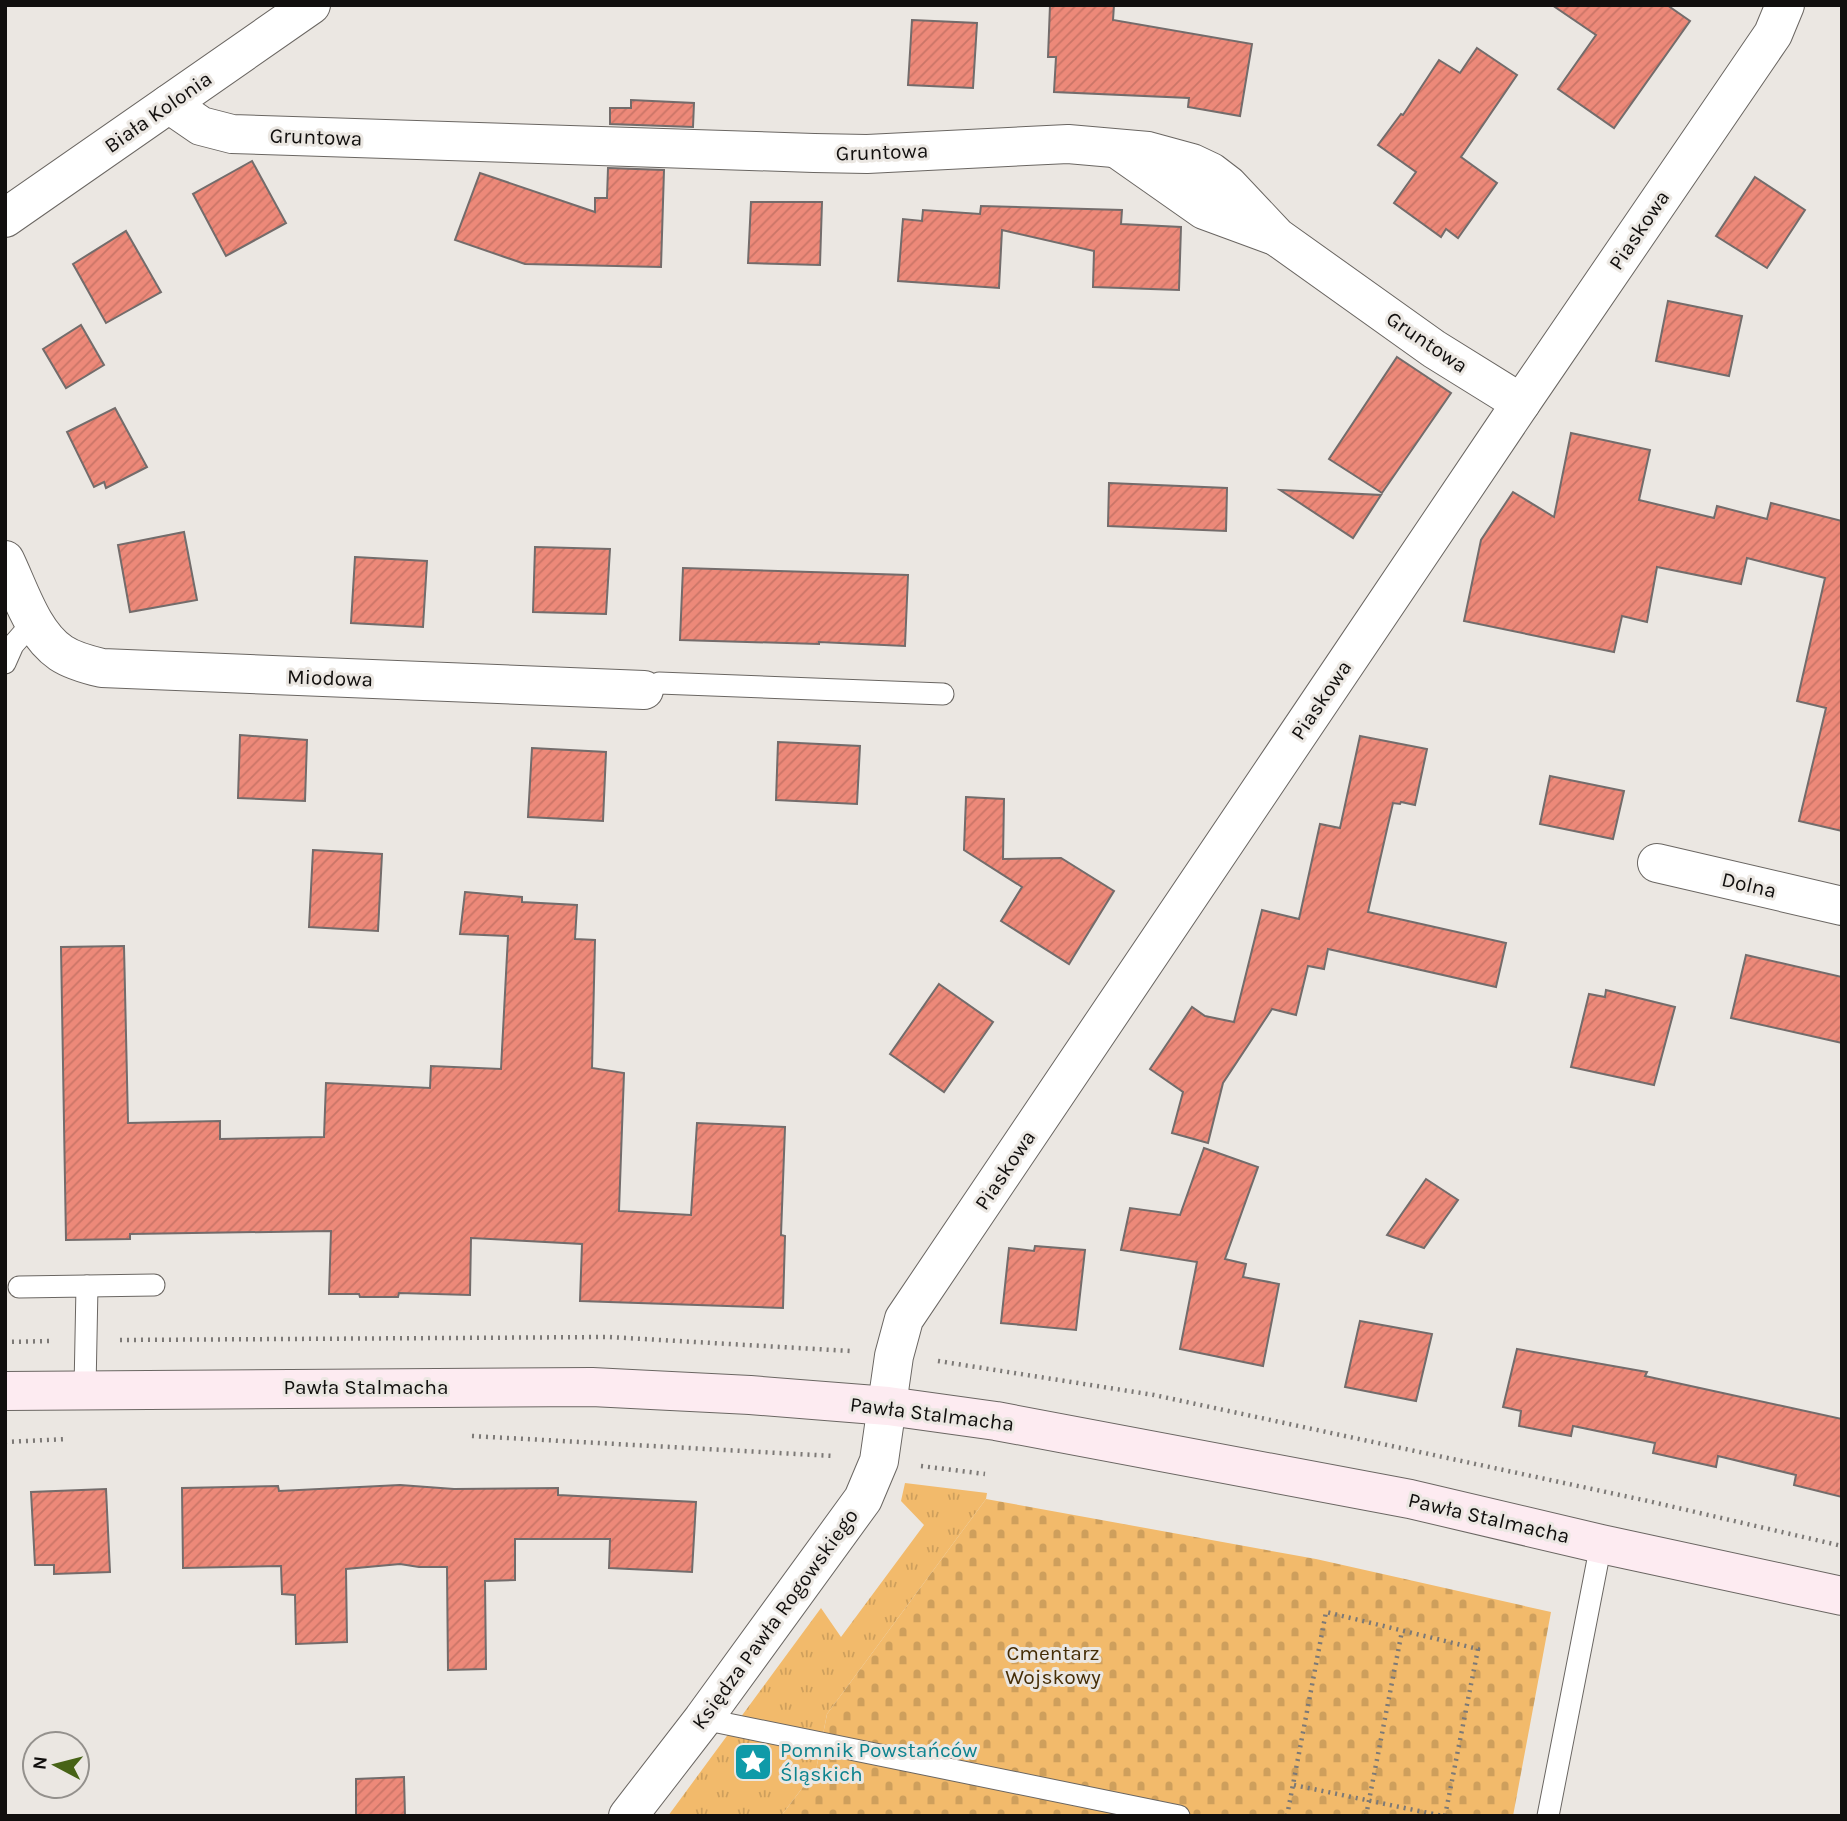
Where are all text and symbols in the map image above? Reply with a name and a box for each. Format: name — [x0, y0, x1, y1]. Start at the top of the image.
street label: Biała Kolonia — [100, 66, 216, 158]
street label: Gruntowa — [269, 123, 363, 151]
street label: Gruntowa — [835, 138, 929, 166]
street label: Piaskowa — [1604, 186, 1674, 274]
street label: Gruntowa — [1382, 306, 1472, 378]
street label: Piaskowa — [1286, 656, 1356, 744]
street label: Miodowa — [286, 665, 374, 691]
street label: Dolna — [1719, 867, 1779, 903]
street label: Piaskowa — [970, 1126, 1040, 1214]
street label: Pawła Stalmacha — [283, 1375, 449, 1399]
street label: Pawła Stalmacha — [849, 1392, 1015, 1436]
street label: Pawła Stalmacha — [1406, 1488, 1572, 1548]
street label: Księdza Pawła Rogowskiego — [687, 1504, 863, 1734]
park label: Cmentarz Wojskowy — [1005, 1641, 1101, 1689]
north arrow — [21, 1730, 91, 1800]
place label: Pomnik Powstańców Śląskich — [780, 1738, 978, 1786]
place icon: Pomnik Powstańców Śląskich — [732, 1741, 774, 1783]
text: N — [28, 1755, 52, 1771]

